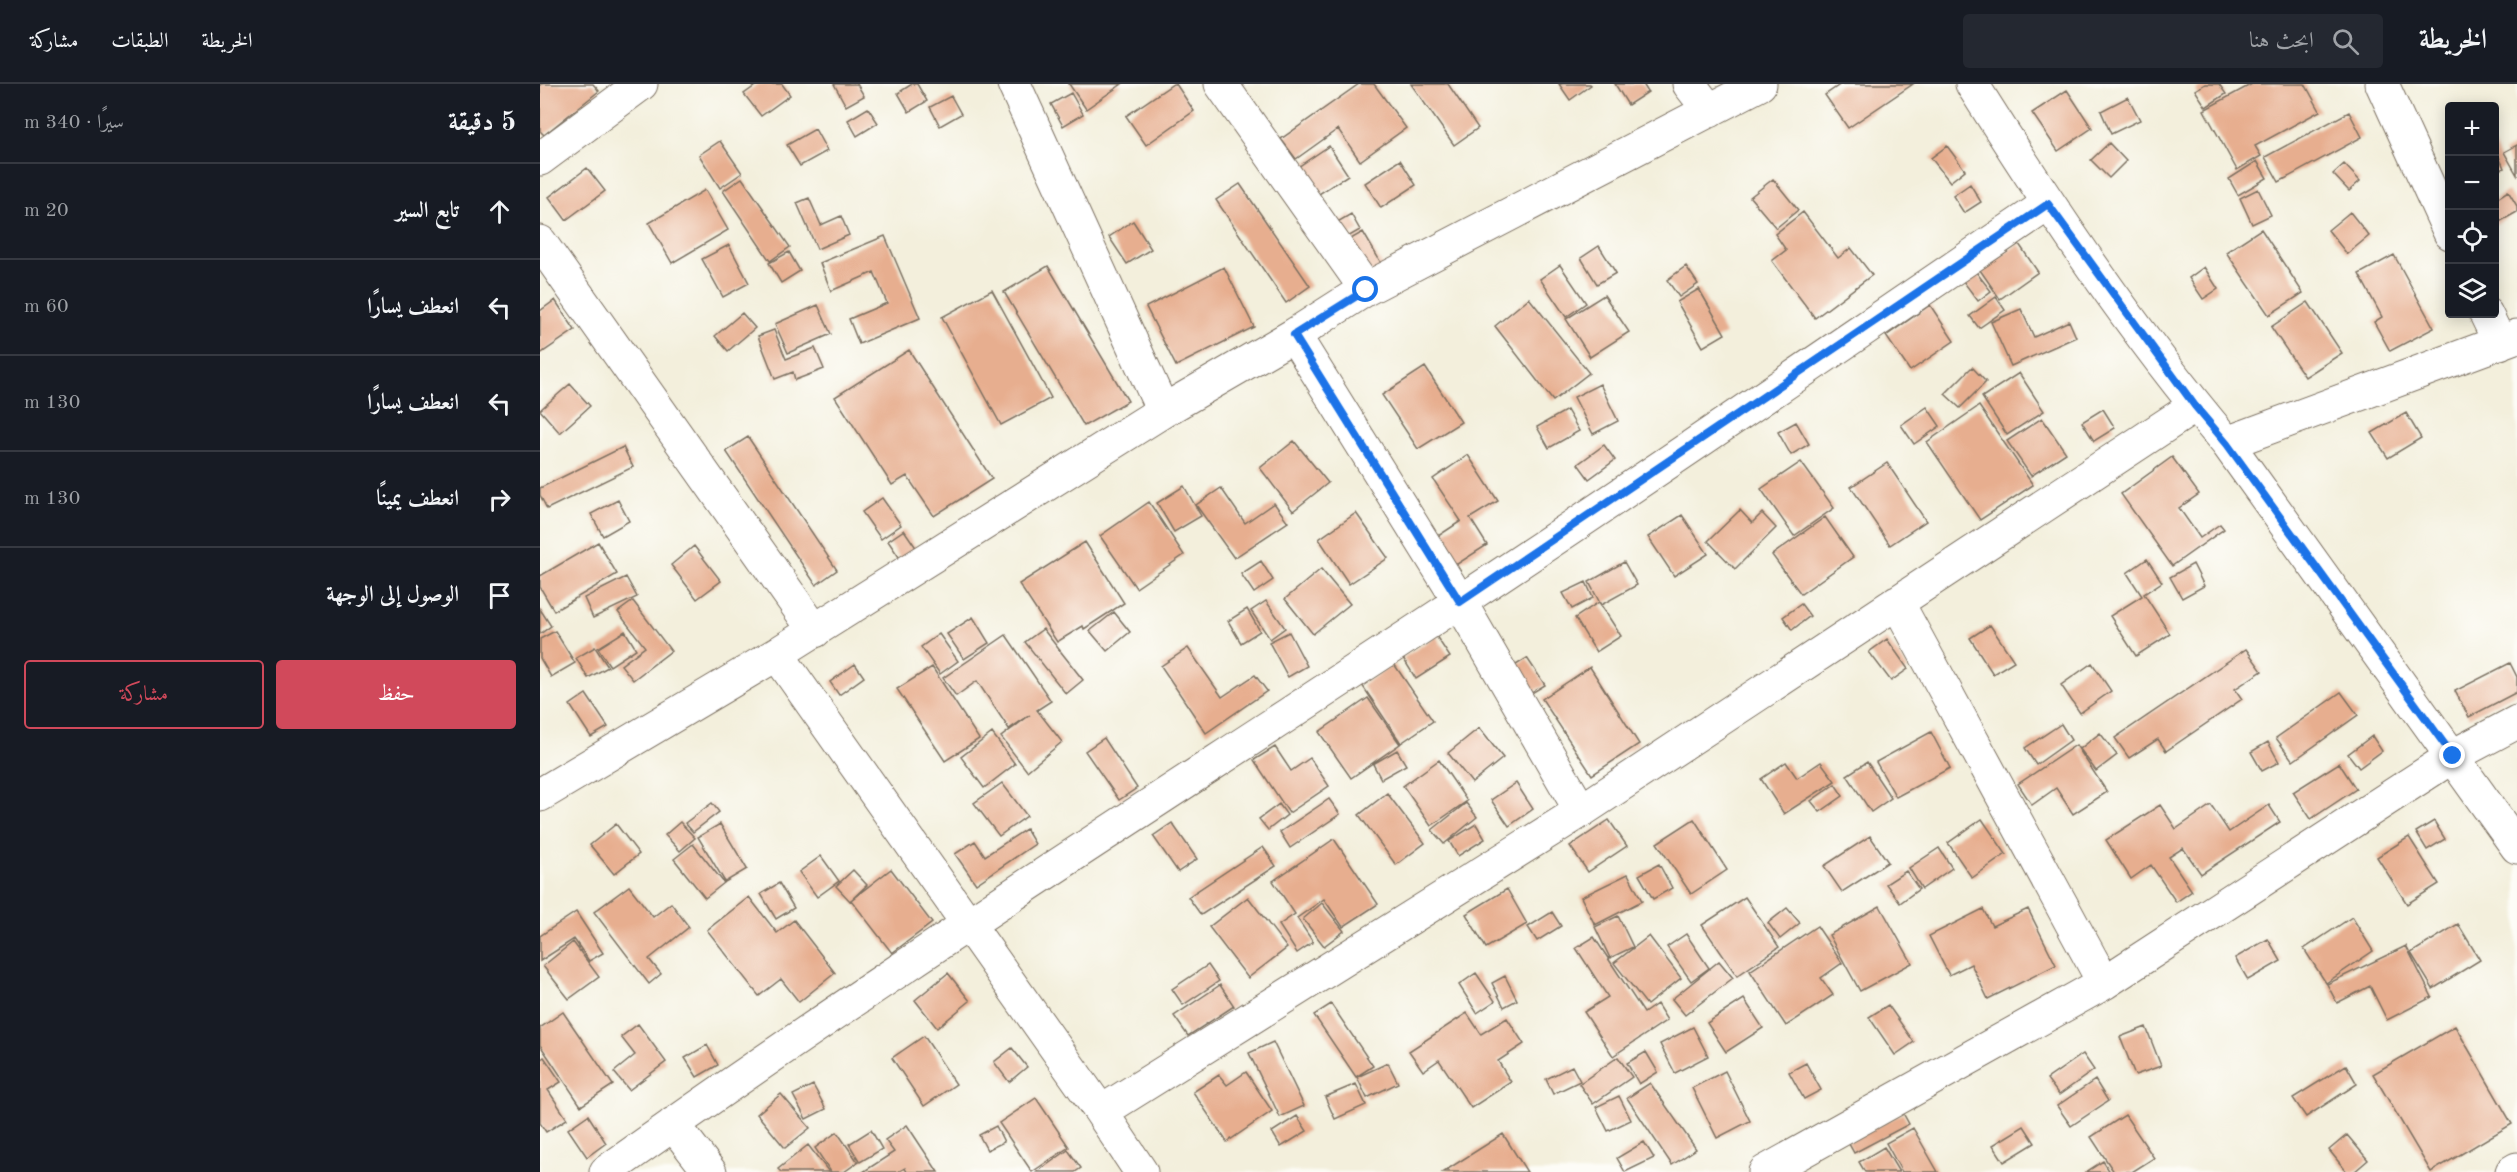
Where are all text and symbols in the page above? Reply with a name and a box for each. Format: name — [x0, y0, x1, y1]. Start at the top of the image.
search box — [1963, 14, 2383, 68]
icon: search — [2329, 25, 2362, 58]
text: الخريطة — [2419, 27, 2487, 55]
text: ابحث هنا — [2249, 30, 2314, 52]
text: مشاركة — [30, 31, 78, 52]
text: الطبقات — [111, 31, 168, 52]
text: الخريطة — [201, 31, 253, 52]
map controls — [2445, 102, 2499, 318]
button: + — [2445, 102, 2499, 156]
text: 5 دقيقة — [448, 110, 516, 136]
text: سيرًا · 340 m — [24, 113, 124, 133]
button: − — [2445, 156, 2499, 210]
icon: ahead — [483, 195, 516, 228]
text: تابع السير — [395, 200, 459, 222]
text: 20 m — [24, 201, 69, 221]
button: locate — [2445, 210, 2499, 264]
button: layers — [2445, 264, 2499, 318]
route start — [1352, 276, 1378, 302]
icon: left — [483, 291, 516, 324]
text: انعطف يسارًا — [367, 296, 459, 318]
text: 60 m — [24, 297, 69, 317]
icon: left — [483, 387, 516, 420]
text: انعطف يسارًا — [367, 392, 459, 414]
text: 130 m — [24, 393, 80, 413]
icon: right — [483, 483, 516, 516]
text: انعطف يمينًا — [376, 488, 459, 510]
text: 130 m — [24, 489, 80, 509]
icon: arrive — [483, 579, 516, 612]
text: الوصول إلى الوجهة — [326, 584, 459, 606]
button: مشاركة — [24, 660, 264, 729]
button: حفظ — [276, 660, 516, 729]
route end — [2439, 742, 2465, 768]

